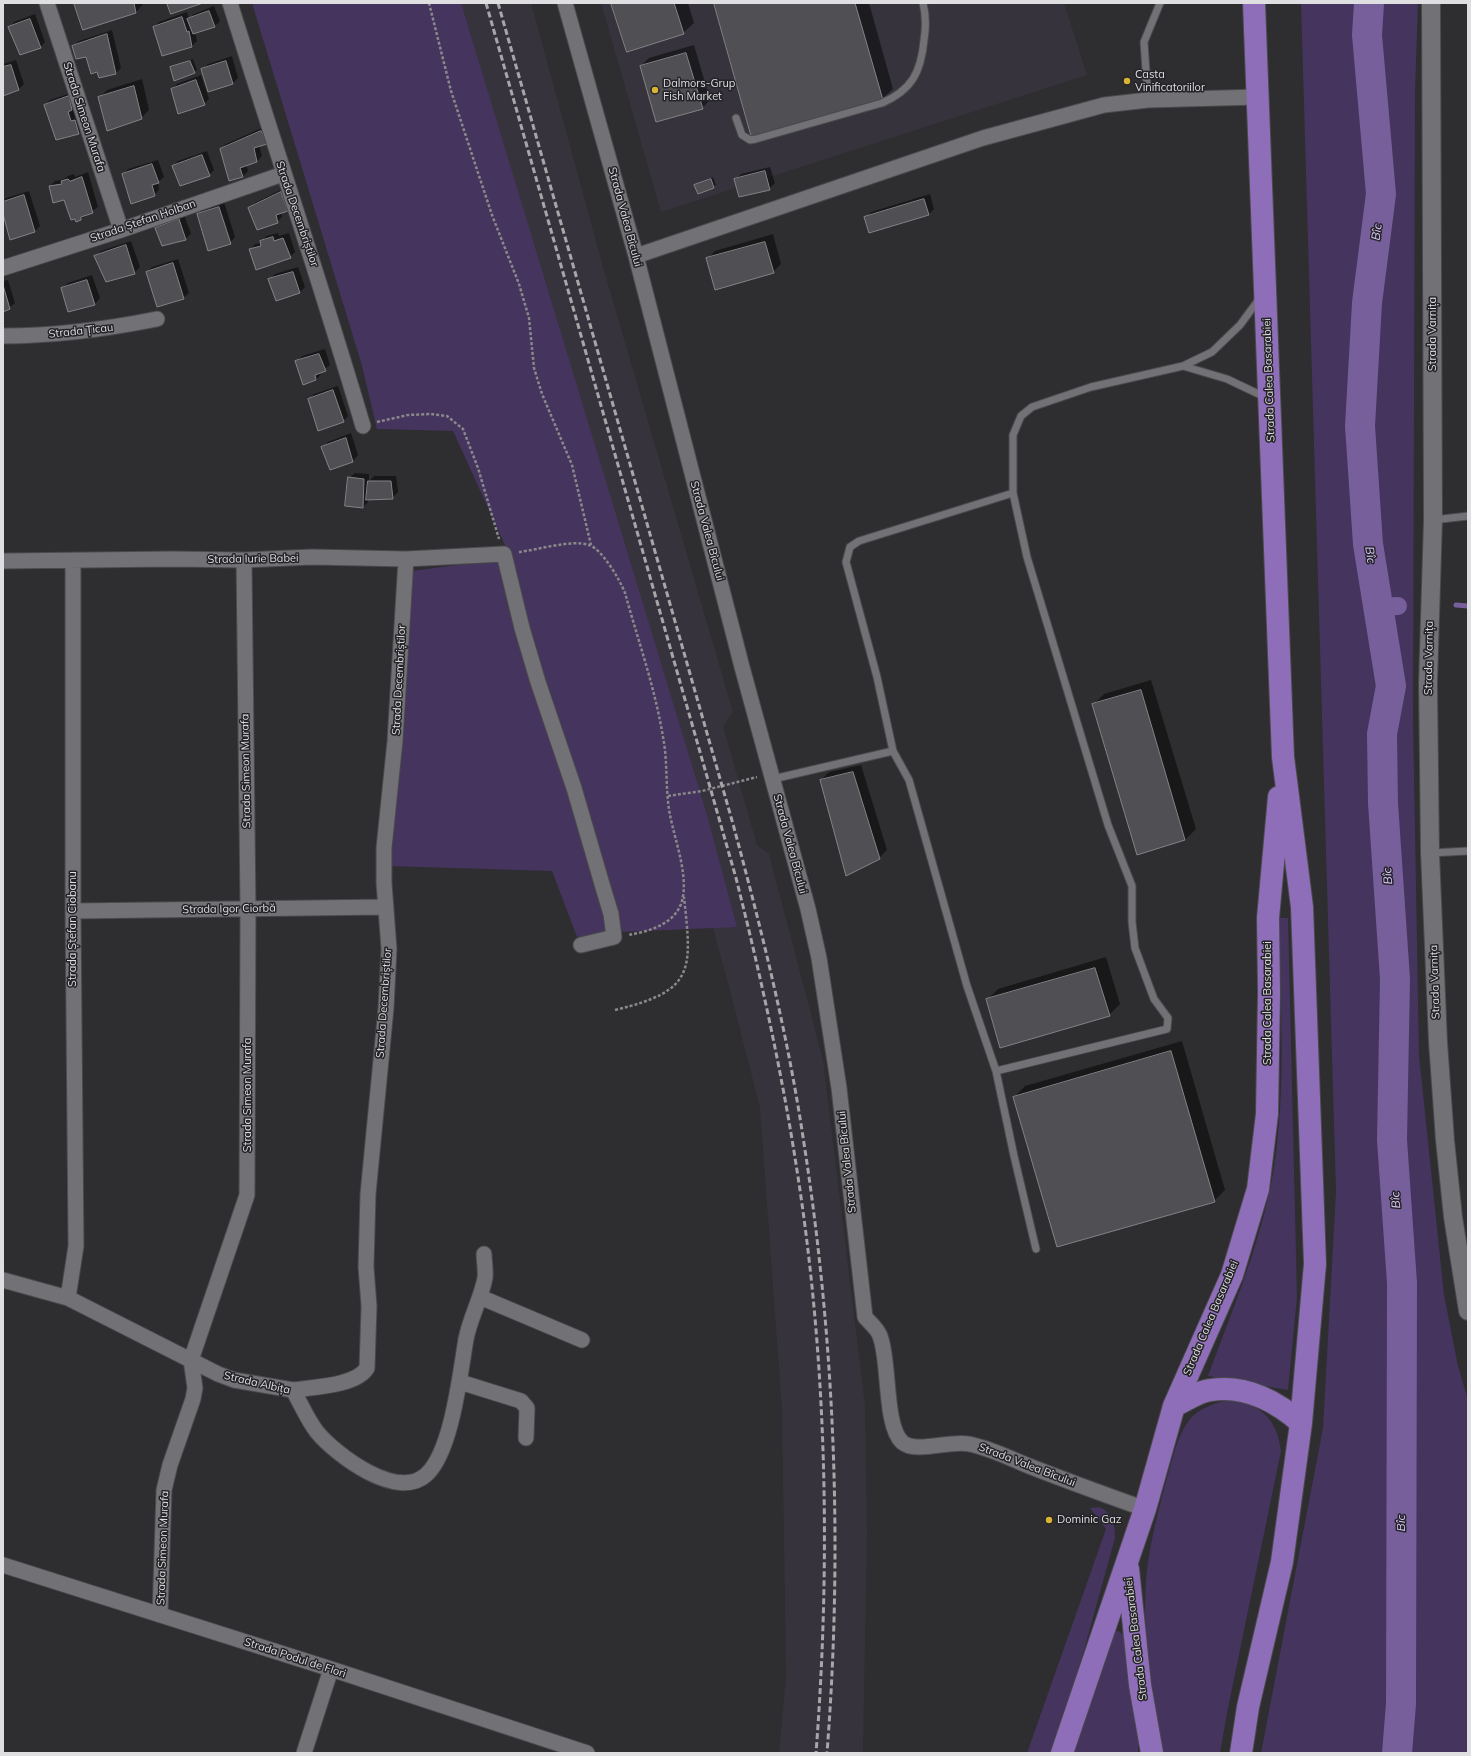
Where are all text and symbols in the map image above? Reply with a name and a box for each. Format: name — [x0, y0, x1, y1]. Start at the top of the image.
street label: Strada Simeon Murafa — [60, 60, 108, 174]
place label: Casta Vinificatoriilor — [1135, 68, 1205, 94]
marker: Casta Vinificatoriilor — [1122, 76, 1132, 86]
place label: Dalmors-Grup Fish Market — [663, 77, 735, 103]
marker: Dalmors-Grup Fish Market — [650, 85, 660, 95]
street label: Strada Decembriștilor — [273, 160, 321, 268]
street label: Strada Valea Bîcului — [605, 166, 645, 268]
street label: Strada Ștefan Holban — [89, 197, 197, 245]
water label: Bîc — [1369, 223, 1385, 241]
street label: Strada Varnița — [1426, 297, 1440, 371]
street label: Strada Calea Basarabiei — [1260, 318, 1278, 442]
street label: Strada Țicau — [48, 321, 114, 341]
street label: Strada Valea Bîcului — [687, 480, 727, 582]
water label: Bîc — [1362, 546, 1378, 564]
street label: Strada Iurie Babei — [207, 552, 299, 566]
street label: Strada Varnița — [1422, 621, 1436, 695]
street label: Strada Decembriștilor — [390, 625, 408, 735]
street label: Strada Simeon Murafa — [238, 714, 254, 828]
street label: Strada Valea Bîcului — [770, 793, 810, 895]
water label: Bîc — [1380, 867, 1396, 885]
street label: Strada Ștefan Ciobanu — [66, 871, 80, 987]
street label: Strada Igor Ciorbă — [182, 902, 276, 916]
street label: Strada Calea Basarabiei — [1261, 941, 1275, 1065]
street label: Strada Varnița — [1427, 945, 1443, 1019]
street label: Strada Decembriștilor — [374, 947, 394, 1059]
street label: Strada Simeon Murafa — [241, 1038, 255, 1152]
street label: Strada Valea Bîcului — [835, 1110, 859, 1214]
water label: Bîc — [1388, 1191, 1404, 1209]
street label: Strada Calea Basarabiei — [1181, 1258, 1241, 1378]
street label: Strada Albița — [223, 1369, 291, 1397]
street label: Strada Valea Bîcului — [977, 1440, 1077, 1490]
street label: Strada Simeon Murafa — [154, 1491, 172, 1605]
place label: Dominic Gaz — [1057, 1513, 1122, 1527]
marker: Dominic Gaz — [1044, 1515, 1054, 1525]
water label: Bîc — [1394, 1515, 1408, 1531]
street label: Strada Calea Basarabiei — [1122, 1577, 1150, 1701]
street label: Strada Podul de Flori — [243, 1635, 347, 1681]

